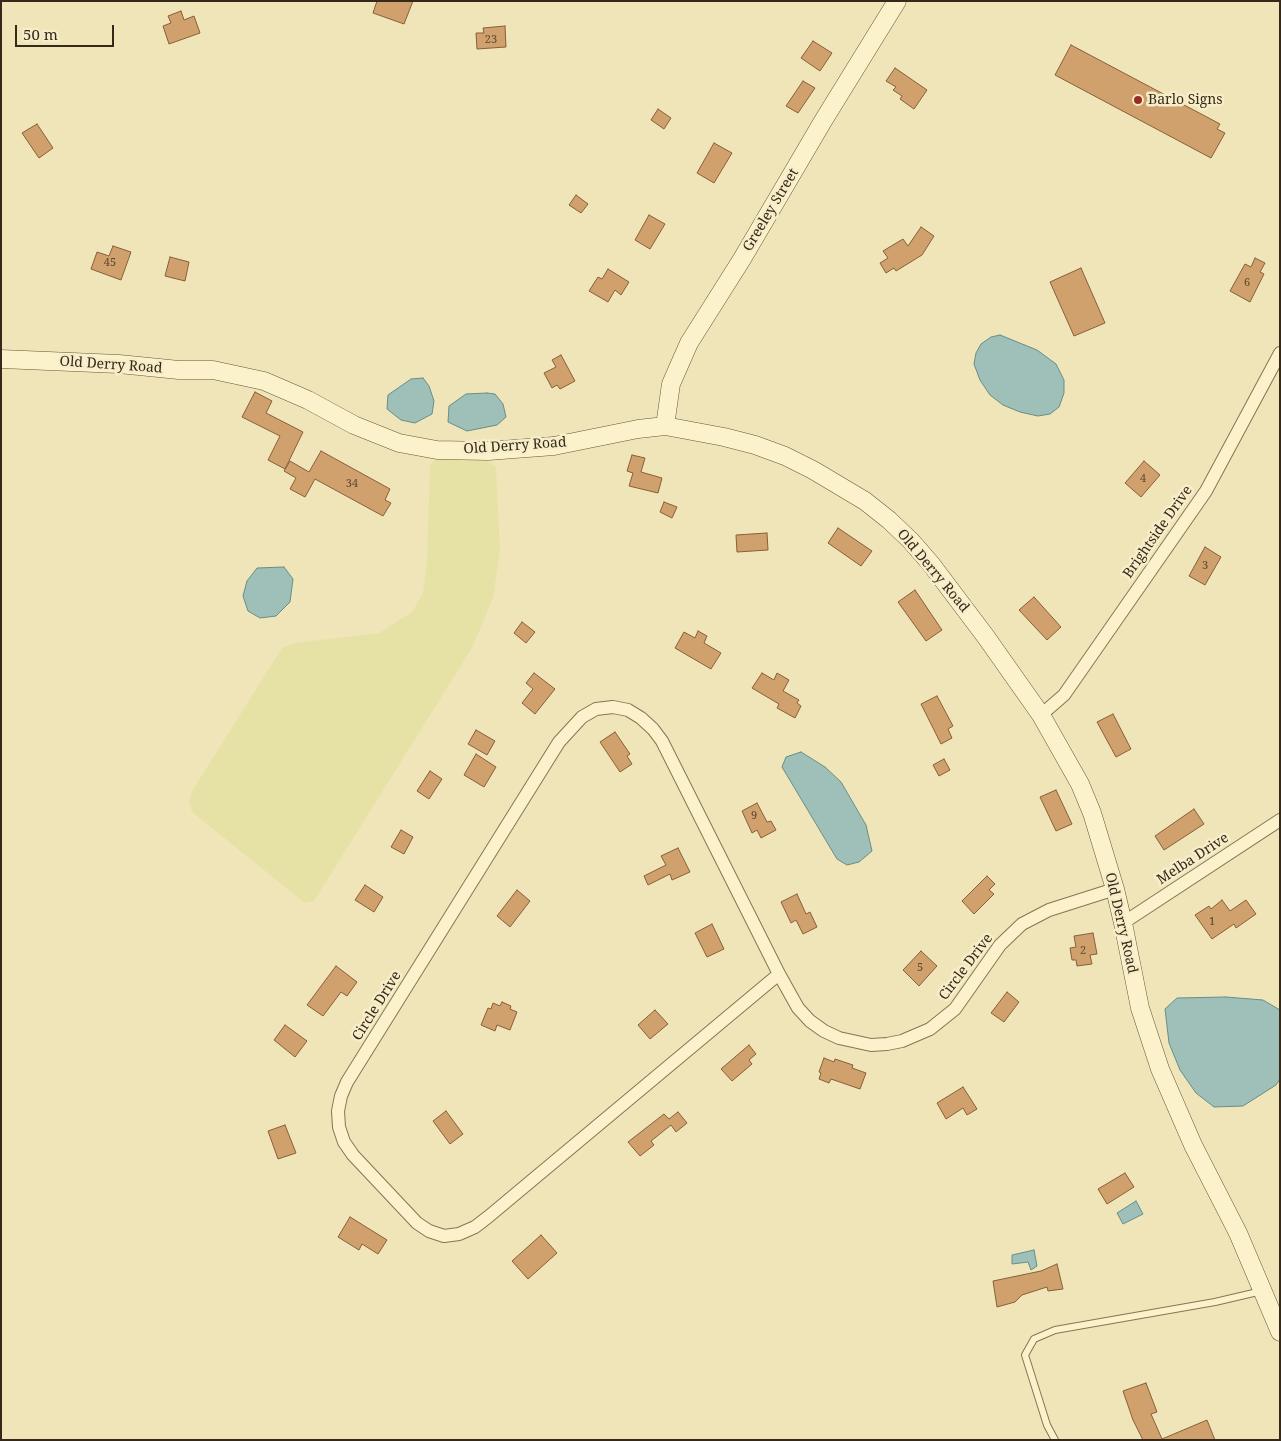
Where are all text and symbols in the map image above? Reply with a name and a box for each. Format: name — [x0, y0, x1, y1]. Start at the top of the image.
scale bar — [18, 15, 116, 47]
text: 50 m — [23, 24, 58, 44]
house number: 23 — [485, 33, 497, 47]
place label: Barlo Signs — [1148, 92, 1223, 108]
marker: Barlo Signs — [1132, 94, 1144, 106]
street label: Greeley Street — [740, 165, 802, 255]
house number: 45 — [104, 256, 116, 270]
house number: 6 — [1244, 276, 1250, 290]
street label: Old Derry Road — [59, 353, 163, 377]
street label: Old Derry Road — [463, 434, 567, 458]
house number: 4 — [1140, 472, 1146, 486]
house number: 34 — [346, 477, 358, 491]
street label: Brightside Drive — [1120, 483, 1196, 581]
street label: Old Derry Road — [893, 526, 973, 616]
house number: 3 — [1202, 559, 1208, 573]
house number: 9 — [751, 809, 757, 823]
street label: Melba Drive — [1154, 830, 1232, 888]
street label: Old Derry Road — [1101, 871, 1141, 975]
house number: 1 — [1209, 915, 1215, 929]
street label: Circle Drive — [936, 930, 996, 1004]
house number: 2 — [1080, 944, 1086, 958]
house number: 5 — [917, 961, 923, 975]
street label: Circle Drive — [349, 968, 405, 1044]

